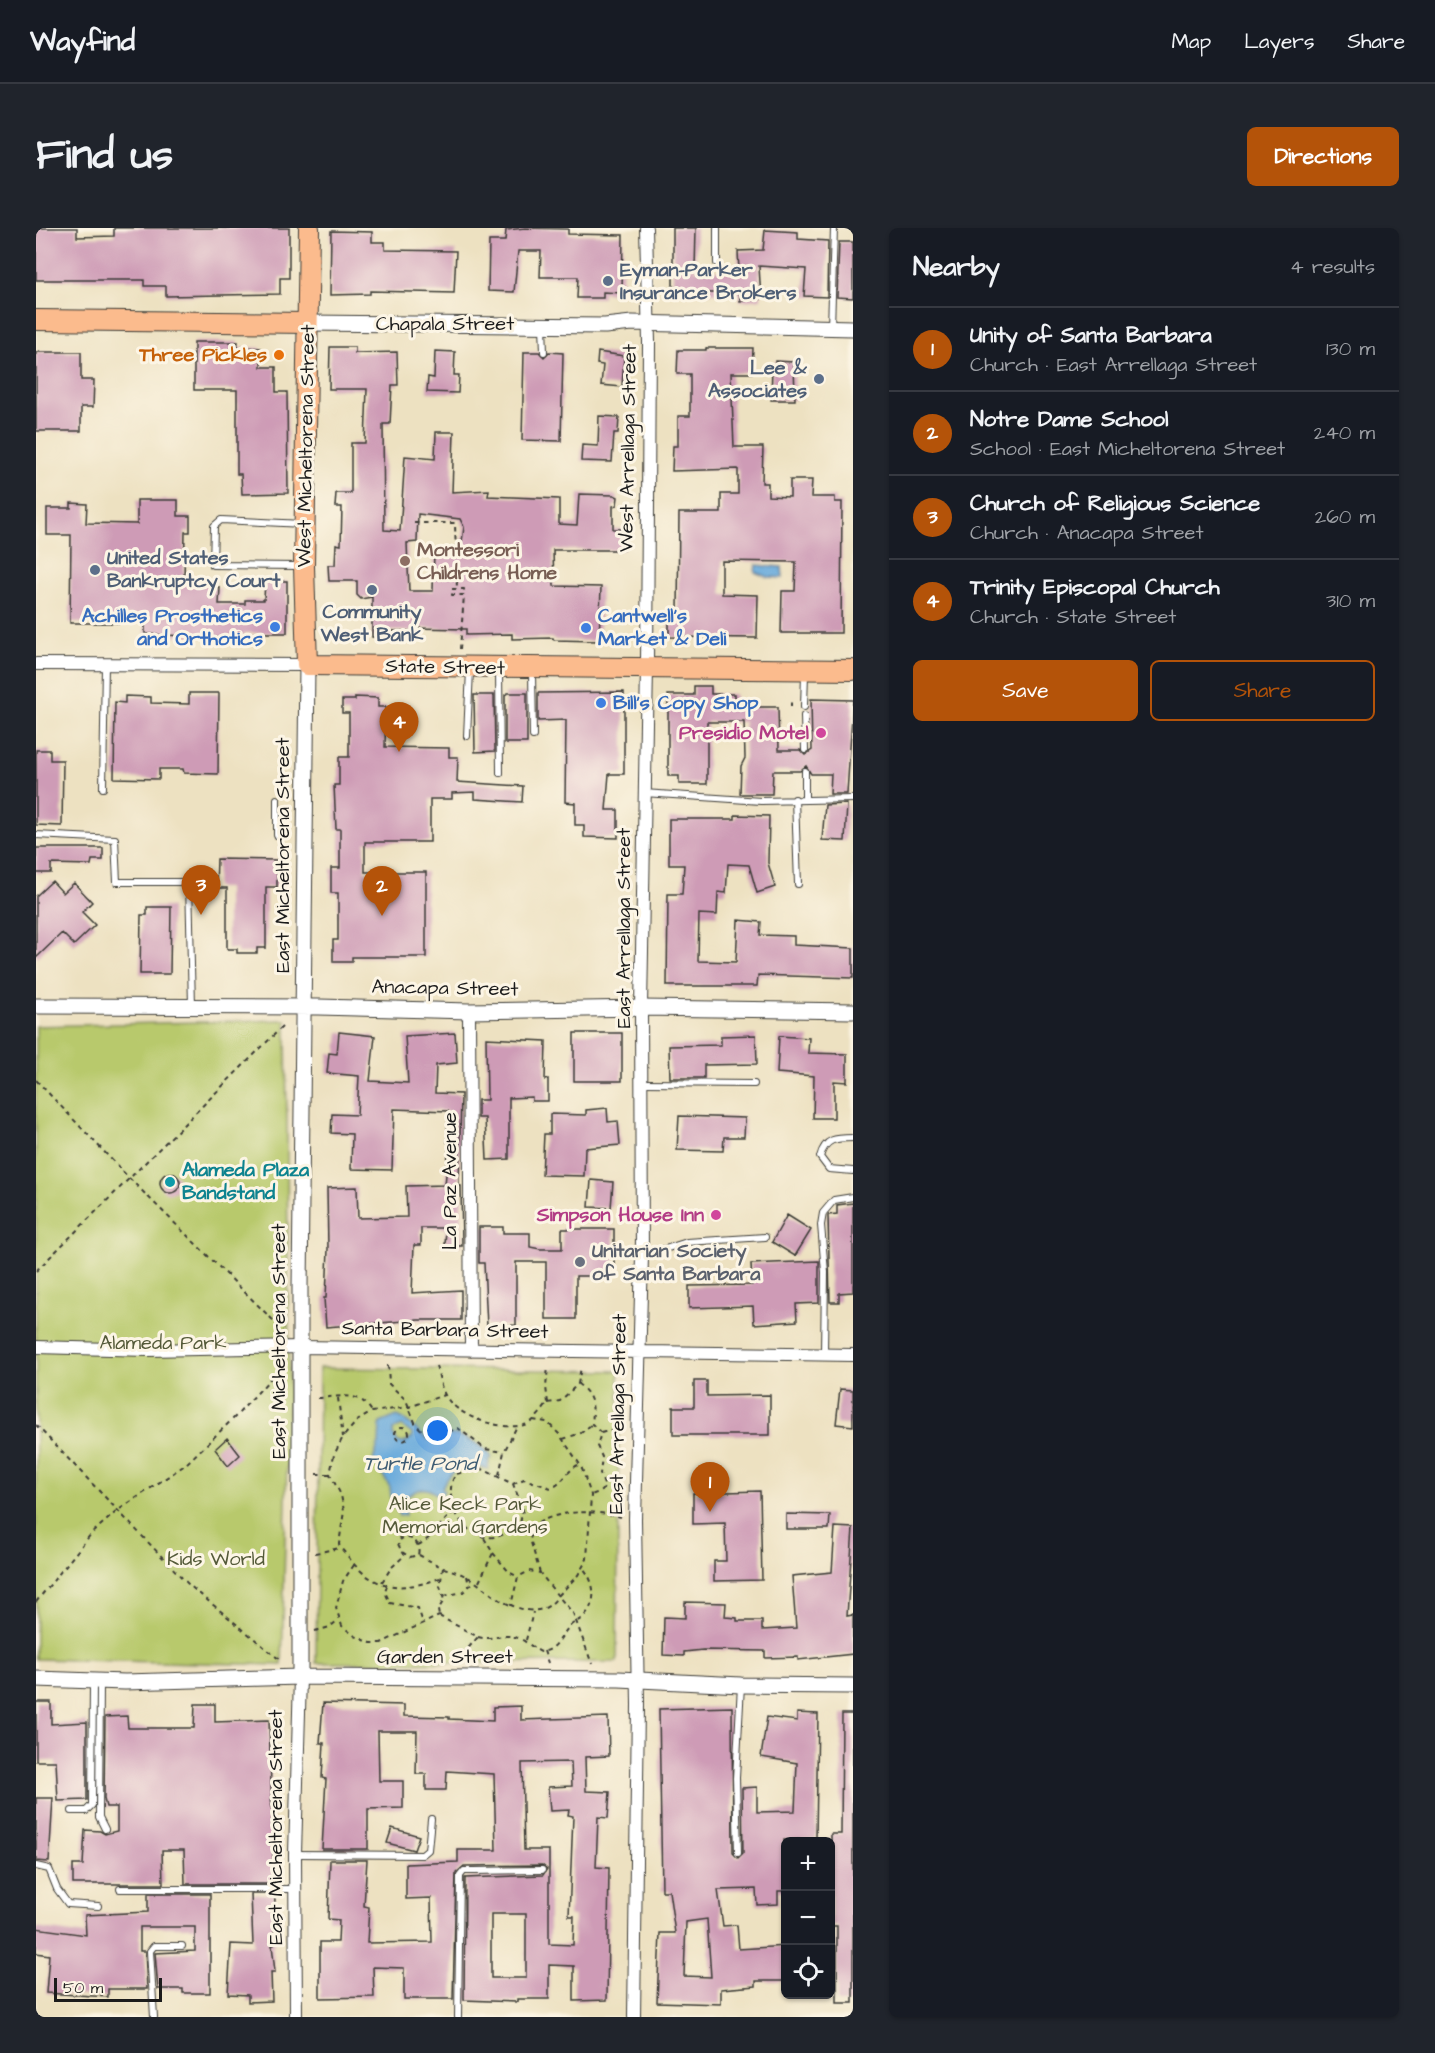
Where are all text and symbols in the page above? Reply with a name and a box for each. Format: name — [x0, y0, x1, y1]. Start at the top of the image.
text: Wayfind — [30, 22, 135, 61]
text: Map — [1171, 27, 1211, 56]
text: Layers — [1244, 27, 1314, 56]
text: Share — [1347, 27, 1405, 56]
text: Find us — [36, 127, 173, 185]
button: Directions — [1247, 127, 1399, 186]
text: Nearby — [913, 249, 1000, 285]
text: 4 results — [1290, 253, 1375, 281]
place label: Eyman-Parker Insurance Brokers — [620, 256, 797, 307]
marker: Eyman-Parker Insurance Brokers — [601, 274, 615, 288]
street label: Chapala Street — [376, 310, 514, 338]
text: Unity of Santa Barbara — [970, 320, 1212, 351]
street label: West Micheltorena Street — [290, 324, 322, 568]
text: 1 — [931, 335, 934, 363]
text: 130 m — [1326, 335, 1375, 363]
place label: Three Pickles — [138, 341, 267, 369]
street label: West Arrellaga Street — [612, 344, 645, 552]
marker: Three Pickles — [272, 348, 286, 362]
text: Church · East Arrellaga Street — [970, 351, 1257, 379]
place label: Lee & Associates — [708, 354, 808, 405]
marker: Lee & Associates — [812, 372, 826, 386]
text: Notre Dame School — [970, 404, 1168, 435]
text: 2 — [927, 419, 938, 447]
text: 240 m — [1314, 419, 1375, 447]
text: School · East Micheltorena Street — [970, 435, 1285, 463]
text: Church of Religious Science — [970, 488, 1260, 519]
text: 3 — [927, 503, 938, 531]
text: 260 m — [1315, 503, 1375, 531]
text: Church · Anacapa Street — [970, 519, 1203, 547]
place label: Montessori Childrens Home — [417, 536, 557, 587]
place label: United States Bankruptcy Court — [107, 544, 281, 596]
marker: Montessori Childrens Home — [398, 554, 412, 568]
marker: United States Bankruptcy Court — [88, 563, 102, 577]
text: Trinity Episcopal Church — [970, 572, 1220, 603]
marker: Community West Bank — [365, 583, 379, 597]
text: 4 — [926, 587, 939, 615]
text: 310 m — [1326, 587, 1375, 615]
place label: Community West Bank — [320, 598, 424, 649]
place label: Achilles Prosthetics and Orthotics — [82, 602, 263, 653]
place label: Cantwell's Market & Deli — [598, 602, 727, 653]
text: Church · State Street — [970, 603, 1176, 631]
marker: Achilles Prosthetics and Orthotics — [268, 620, 282, 634]
marker: Cantwell's Market & Deli — [579, 621, 593, 635]
street label: State Street — [385, 652, 505, 682]
button: Save — [913, 660, 1138, 721]
button: Share — [1150, 660, 1375, 721]
place label: Bill's Copy Shop — [613, 689, 759, 718]
marker: Bill's Copy Shop — [594, 696, 608, 710]
pin: 4 — [380, 702, 418, 752]
place label: Presidio Motel — [679, 719, 809, 747]
marker: Presidio Motel — [814, 726, 828, 740]
street label: East Micheltorena Street — [269, 737, 297, 973]
street label: East Arrellaga Street — [610, 828, 639, 1028]
pin: 3 — [182, 866, 220, 915]
pin: 2 — [362, 866, 402, 916]
street label: Anacapa Street — [371, 973, 519, 1003]
street label: La Paz Avenue — [436, 1112, 464, 1250]
place label: Alameda Plaza Bandstand — [182, 1156, 310, 1207]
marker: Alameda Plaza Bandstand — [163, 1175, 177, 1189]
place label: Simpson House Inn — [536, 1201, 704, 1229]
marker: Simpson House Inn — [709, 1208, 723, 1222]
street label: East Micheltorena Street — [265, 1223, 293, 1459]
place label: Unitarian Society of Santa Barbara — [592, 1237, 761, 1288]
marker: Unitarian Society of Santa Barbara — [573, 1255, 587, 1269]
street label: Santa Barbara Street — [341, 1314, 549, 1346]
street label: East Arrellaga Street — [602, 1314, 635, 1515]
park label: Alameda Park — [99, 1329, 227, 1357]
your location — [423, 1416, 452, 1445]
water label: Turtle Pond — [363, 1449, 481, 1478]
pin: 1 — [690, 1462, 730, 1512]
park label: Alice Keck Park Memorial Gardens — [382, 1490, 548, 1541]
park label: Kids World — [167, 1545, 265, 1573]
street label: Garden Street — [377, 1643, 513, 1671]
street label: East Micheltorena Street — [262, 1709, 290, 1945]
map controls — [781, 1837, 835, 1999]
button: + — [781, 1837, 835, 1891]
button: − — [781, 1891, 835, 1945]
button: locate — [781, 1945, 835, 1999]
scale bar — [54, 1975, 162, 2002]
text: 50 m — [63, 1977, 103, 1999]

